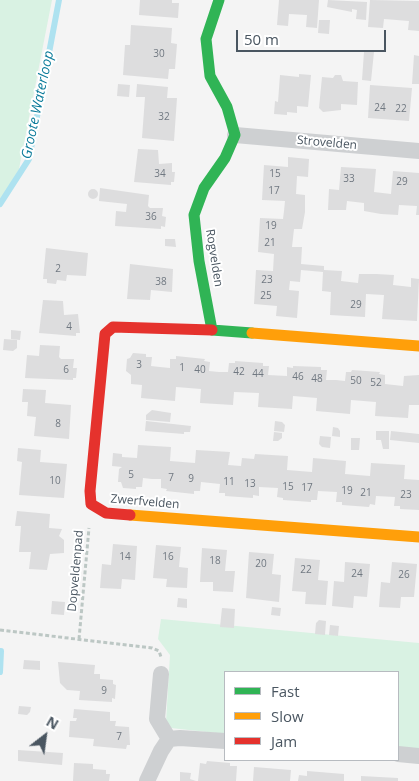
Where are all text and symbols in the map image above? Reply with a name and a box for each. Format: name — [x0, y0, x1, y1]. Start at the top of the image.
scale bar — [239, 20, 389, 52]
text: 50 m — [244, 29, 279, 49]
house number: 30 — [153, 48, 165, 60]
water label: Groote Waterloop — [18, 49, 58, 161]
house number: 24 — [374, 102, 386, 114]
house number: 22 — [395, 103, 407, 115]
house number: 32 — [158, 111, 170, 123]
street label: Strovelden — [296, 133, 358, 153]
house number: 34 — [154, 168, 166, 180]
house number: 15 — [269, 168, 281, 180]
house number: 33 — [343, 173, 355, 185]
house number: 29 — [396, 176, 408, 188]
house number: 17 — [268, 185, 280, 197]
house number: 36 — [145, 211, 157, 223]
house number: 19 — [265, 220, 277, 232]
street label: Rogvelden — [202, 228, 226, 288]
house number: 21 — [264, 237, 276, 249]
house number: 2 — [55, 263, 61, 275]
house number: 23 — [261, 274, 273, 286]
house number: 38 — [155, 276, 167, 288]
house number: 25 — [260, 290, 272, 302]
house number: 29 — [350, 299, 362, 311]
house number: 4 — [66, 321, 72, 333]
house number: 3 — [136, 359, 142, 371]
house number: 1 — [179, 362, 185, 374]
house number: 6 — [63, 364, 69, 376]
house number: 40 — [194, 364, 206, 376]
house number: 42 — [233, 366, 245, 378]
house number: 44 — [252, 368, 264, 380]
house number: 46 — [292, 371, 304, 383]
house number: 48 — [311, 373, 323, 385]
house number: 50 — [350, 375, 362, 387]
house number: 52 — [370, 377, 382, 389]
house number: 8 — [55, 418, 61, 430]
house number: 5 — [128, 469, 134, 481]
house number: 7 — [168, 472, 174, 484]
house number: 9 — [188, 473, 194, 485]
house number: 10 — [49, 475, 61, 487]
house number: 11 — [223, 476, 235, 488]
house number: 13 — [244, 478, 256, 490]
house number: 15 — [282, 481, 294, 493]
house number: 17 — [301, 482, 313, 494]
house number: 19 — [341, 485, 353, 497]
house number: 21 — [360, 487, 372, 499]
house number: 23 — [400, 489, 412, 501]
street label: Zwerfvelden — [110, 492, 180, 512]
street label: Dopveldenpad — [65, 530, 87, 612]
house number: 14 — [119, 551, 131, 563]
house number: 16 — [162, 551, 174, 563]
house number: 18 — [209, 555, 221, 567]
house number: 20 — [255, 558, 267, 570]
house number: 22 — [300, 564, 312, 576]
house number: 24 — [351, 568, 363, 580]
house number: 26 — [398, 569, 410, 581]
legend — [224, 671, 399, 761]
text: Fast — [271, 681, 300, 701]
house number: 9 — [101, 685, 107, 697]
text: Slow — [271, 706, 304, 726]
north arrow — [20, 711, 70, 761]
text: N — [43, 711, 62, 734]
house number: 7 — [116, 731, 122, 743]
text: Jam — [271, 731, 297, 751]

